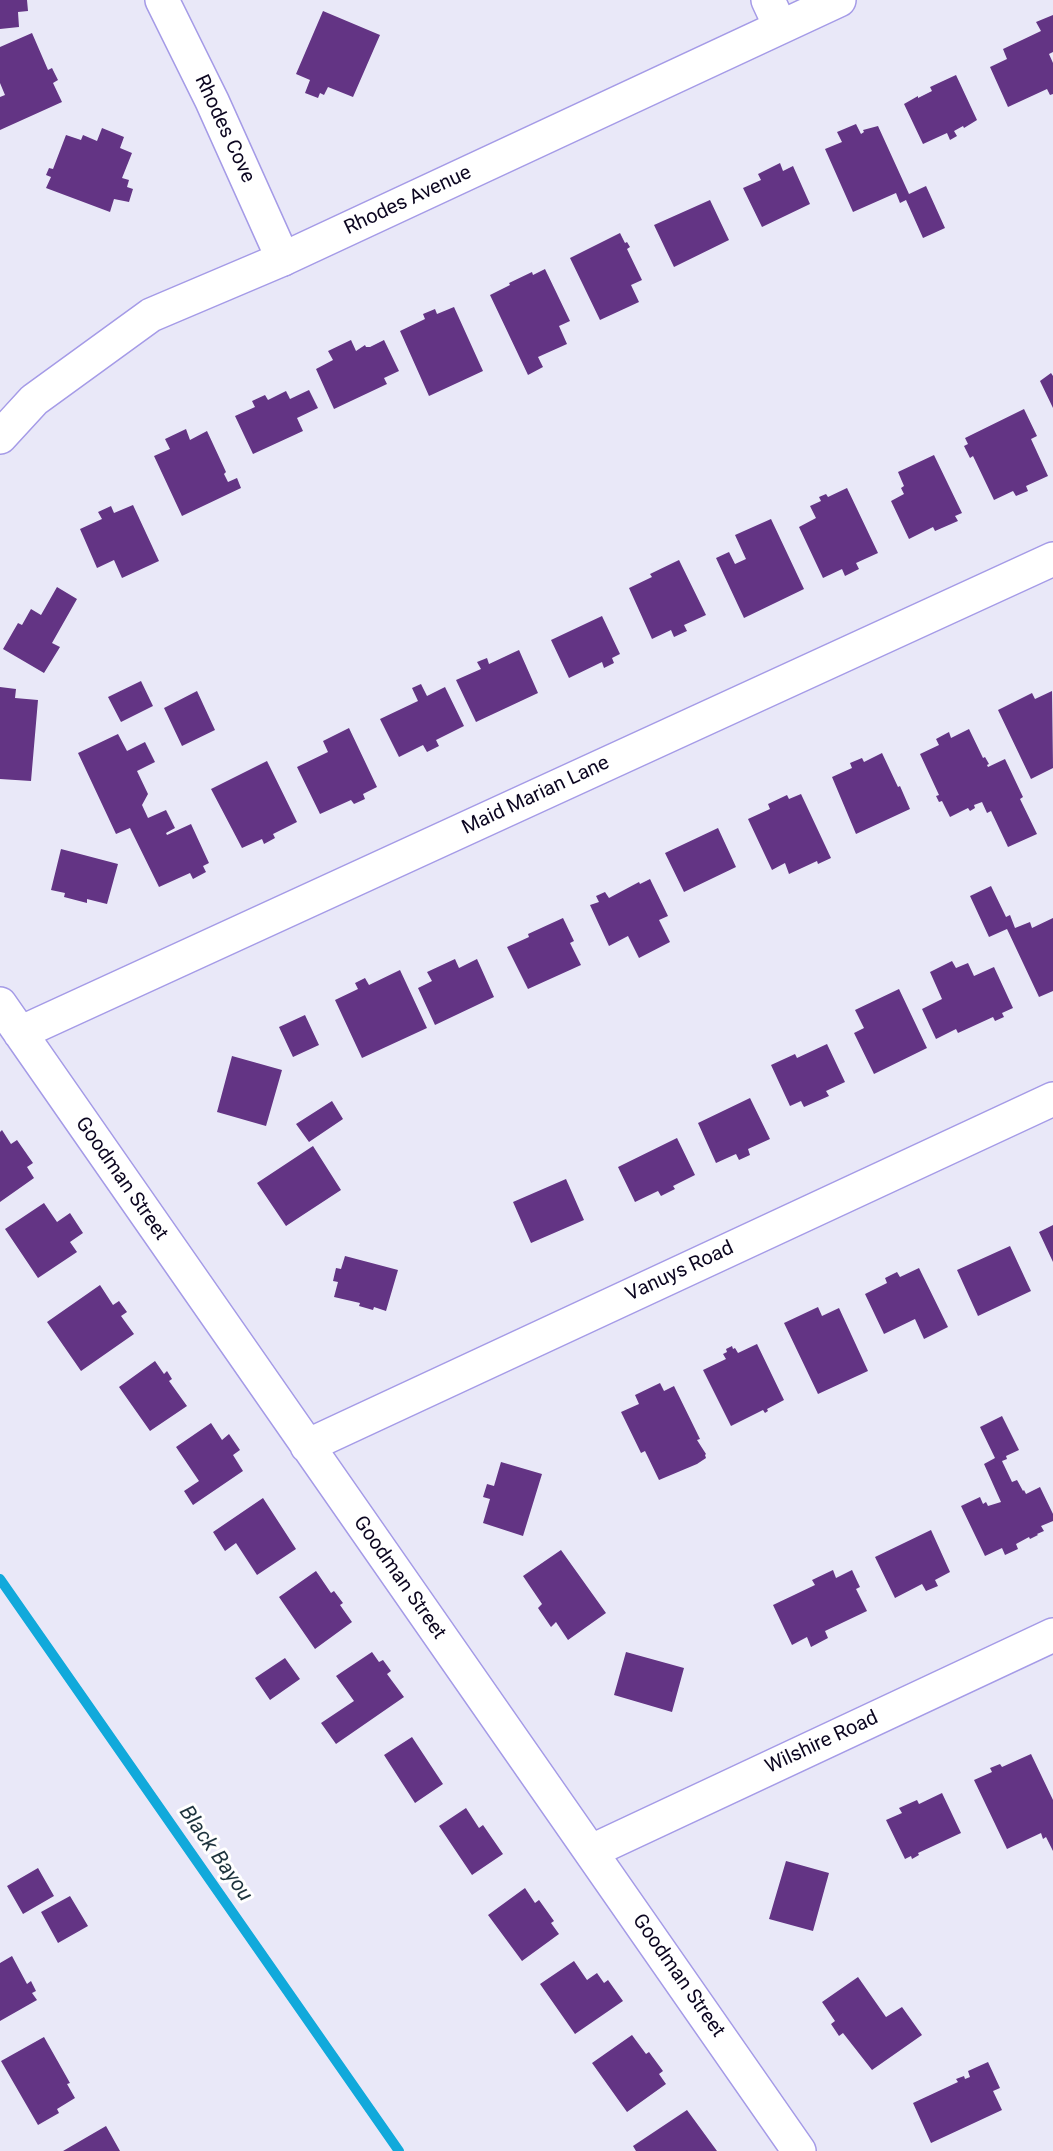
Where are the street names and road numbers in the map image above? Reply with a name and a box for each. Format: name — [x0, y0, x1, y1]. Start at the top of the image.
street label: Rhodes Cove — [189, 71, 259, 187]
street label: Rhodes Avenue — [341, 161, 475, 241]
street label: Maid Marian Lane — [459, 751, 613, 841]
street label: Goodman Street — [70, 1113, 172, 1245]
street label: Vanuys Road — [622, 1237, 738, 1307]
street label: Goodman Street — [348, 1512, 450, 1644]
street label: Wilshire Road — [762, 1706, 882, 1780]
street label: Goodman Street — [627, 1910, 729, 2042]

